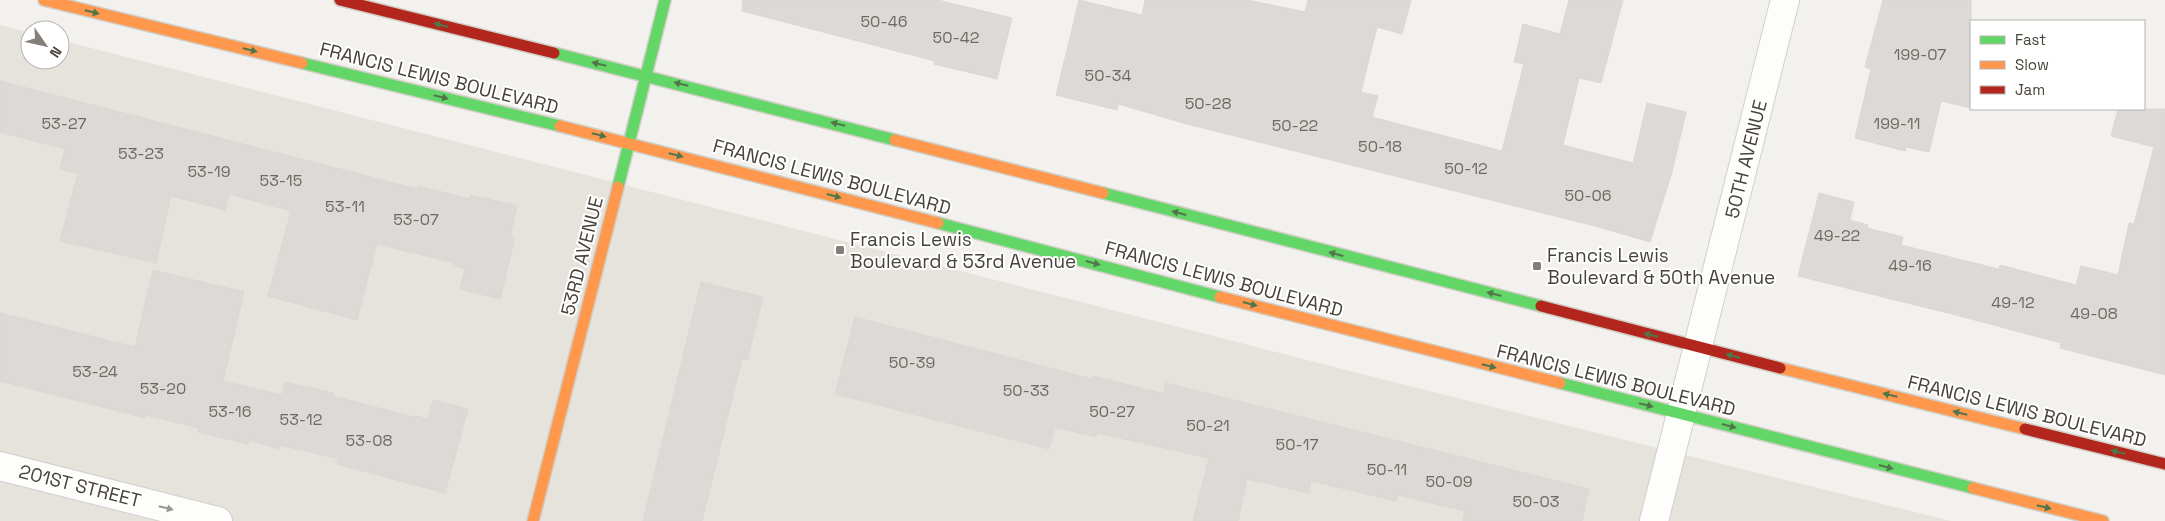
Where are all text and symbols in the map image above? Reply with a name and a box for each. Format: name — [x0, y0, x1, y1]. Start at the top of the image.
one-way arrow — [84, 8, 99, 16]
house number: 50-46 — [861, 11, 907, 32]
north arrow — [20, 20, 70, 70]
legend — [1970, 20, 2145, 110]
one-way arrow — [433, 21, 448, 29]
house number: 50-42 — [933, 27, 979, 48]
text: Fast — [2015, 30, 2046, 49]
street label: FRANCIS LEWIS BOULEVARD — [317, 36, 561, 120]
text: N — [46, 43, 66, 61]
house number: 199-07 — [1894, 44, 1946, 65]
one-way arrow — [242, 46, 257, 54]
text: Slow — [2015, 55, 2049, 74]
one-way arrow — [591, 60, 606, 68]
house number: 50-34 — [1085, 65, 1131, 86]
one-way arrow — [673, 80, 688, 88]
text: Jam — [2015, 80, 2045, 99]
one-way arrow — [433, 93, 448, 101]
house number: 50-28 — [1185, 93, 1231, 114]
street label: 50TH AVENUE — [1719, 97, 1773, 221]
house number: 53-27 — [41, 113, 87, 134]
house number: 199-11 — [1874, 113, 1920, 134]
house number: 50-22 — [1272, 115, 1318, 136]
one-way arrow — [831, 120, 846, 128]
one-way arrow — [591, 131, 606, 139]
street label: FRANCIS LEWIS BOULEVARD — [710, 133, 954, 221]
house number: 50-18 — [1358, 136, 1402, 157]
house number: 53-23 — [118, 143, 164, 164]
one-way arrow — [669, 151, 684, 159]
house number: 50-12 — [1444, 158, 1488, 179]
house number: 53-19 — [187, 161, 231, 182]
house number: 53-15 — [260, 170, 302, 191]
house number: 50-06 — [1564, 185, 1612, 206]
one-way arrow — [826, 192, 841, 200]
street label: 53RD AVENUE — [555, 194, 609, 318]
house number: 53-11 — [325, 196, 365, 217]
house number: 53-07 — [393, 209, 439, 230]
one-way arrow — [1172, 209, 1187, 217]
house number: 49-22 — [1814, 225, 1860, 246]
place label: Francis Lewis Boulevard & 53rd Avenue — [850, 227, 1076, 274]
street label: FRANCIS LEWIS BOULEVARD — [1102, 235, 1346, 323]
place label: Francis Lewis Boulevard & 50th Avenue — [1547, 243, 1775, 290]
marker: Francis Lewis Boulevard & 53rd Avenue — [834, 244, 846, 256]
one-way arrow — [1329, 250, 1344, 258]
house number: 49-16 — [1888, 255, 1932, 276]
one-way arrow — [1085, 260, 1100, 268]
marker: Francis Lewis Boulevard & 50th Avenue — [1531, 260, 1543, 272]
one-way arrow — [1486, 290, 1501, 298]
house number: 49-12 — [1991, 292, 2035, 313]
one-way arrow — [1242, 300, 1257, 308]
house number: 49-08 — [2070, 303, 2118, 324]
one-way arrow — [1644, 331, 1659, 339]
street label: FRANCIS LEWIS BOULEVARD — [1494, 338, 1738, 422]
one-way arrow — [1725, 351, 1740, 359]
house number: 50-39 — [889, 352, 935, 373]
house number: 53-24 — [72, 361, 118, 382]
one-way arrow — [1481, 362, 1496, 370]
street label: FRANCIS LEWIS BOULEVARD — [1905, 369, 2149, 453]
house number: 53-20 — [140, 378, 186, 399]
house number: 50-33 — [1003, 380, 1049, 401]
one-way arrow — [1883, 391, 1898, 399]
house number: 53-16 — [208, 401, 252, 422]
house number: 50-27 — [1089, 401, 1135, 422]
one-way arrow — [1639, 401, 1654, 409]
house number: 53-12 — [280, 409, 322, 430]
one-way arrow — [1952, 409, 1967, 417]
house number: 50-21 — [1186, 415, 1230, 436]
one-way arrow — [1721, 423, 1736, 431]
house number: 53-08 — [346, 430, 392, 451]
house number: 50-17 — [1276, 434, 1318, 455]
one-way arrow — [2110, 448, 2125, 456]
street label: 201ST STREET — [16, 459, 144, 513]
house number: 50-11 — [1367, 459, 1407, 480]
one-way arrow — [1879, 464, 1894, 472]
house number: 50-09 — [1425, 471, 1473, 492]
house number: 50-03 — [1512, 491, 1560, 512]
one-way arrow — [2036, 503, 2051, 511]
one-way arrow — [159, 504, 174, 512]

